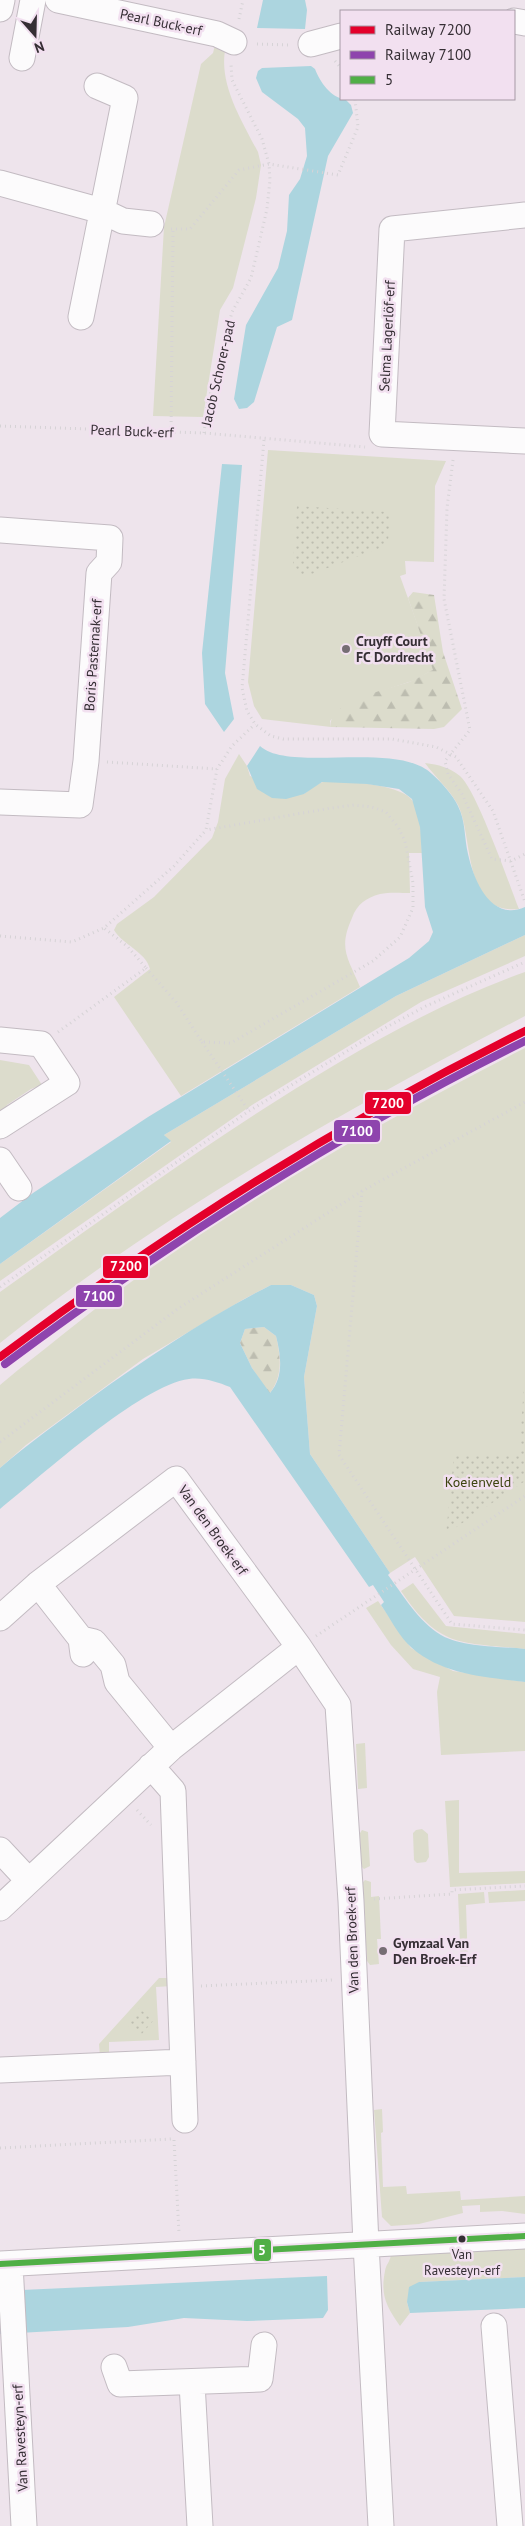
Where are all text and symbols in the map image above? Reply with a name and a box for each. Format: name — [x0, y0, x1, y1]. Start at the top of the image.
street label: Pearl Buck-erf — [118, 5, 204, 40]
north arrow — [10, 10, 60, 60]
legend — [340, 10, 515, 100]
text: Railway 7200 — [385, 20, 471, 39]
text: N — [32, 37, 47, 57]
text: Railway 7100 — [385, 45, 471, 64]
text: 5 — [385, 70, 393, 89]
street label: Selma Lagerlöf-erf — [375, 279, 399, 392]
street label: Jacob Schorer-pad — [197, 318, 239, 429]
street label: Pearl Buck-erf — [90, 421, 175, 441]
street label: Boris Pasternak-erf — [80, 598, 106, 712]
place label: Cruyff Court FC Dordrecht — [356, 632, 434, 666]
marker: Cruyff Court FC Dordrecht — [340, 643, 352, 655]
line badge: 7200 — [364, 1091, 412, 1115]
text: 7200 — [372, 1094, 404, 1112]
line badge: 7100 — [333, 1119, 381, 1143]
text: 7100 — [341, 1122, 373, 1140]
line badge: 7200 — [102, 1255, 149, 1279]
text: 7200 — [110, 1257, 142, 1275]
line badge: 7100 — [75, 1284, 123, 1308]
text: 7100 — [83, 1287, 115, 1305]
park label: Koeienveld — [445, 1473, 511, 1491]
street label: Van den Broek-erf — [174, 1481, 252, 1579]
street label: Van den Broek-erf — [341, 1886, 363, 1995]
place label: Gymzaal Van Den Broek-Erf — [393, 1934, 478, 1968]
marker: Gymzaal Van Den Broek-Erf — [377, 1945, 389, 1957]
marker: Van Ravesteyn-erf — [457, 2234, 467, 2244]
line badge: 5 — [253, 2238, 272, 2262]
text: 5 — [258, 2241, 266, 2259]
place label: Van Ravesteyn-erf — [424, 2246, 501, 2279]
street label: Van Ravesteyn-erf — [8, 2383, 32, 2493]

